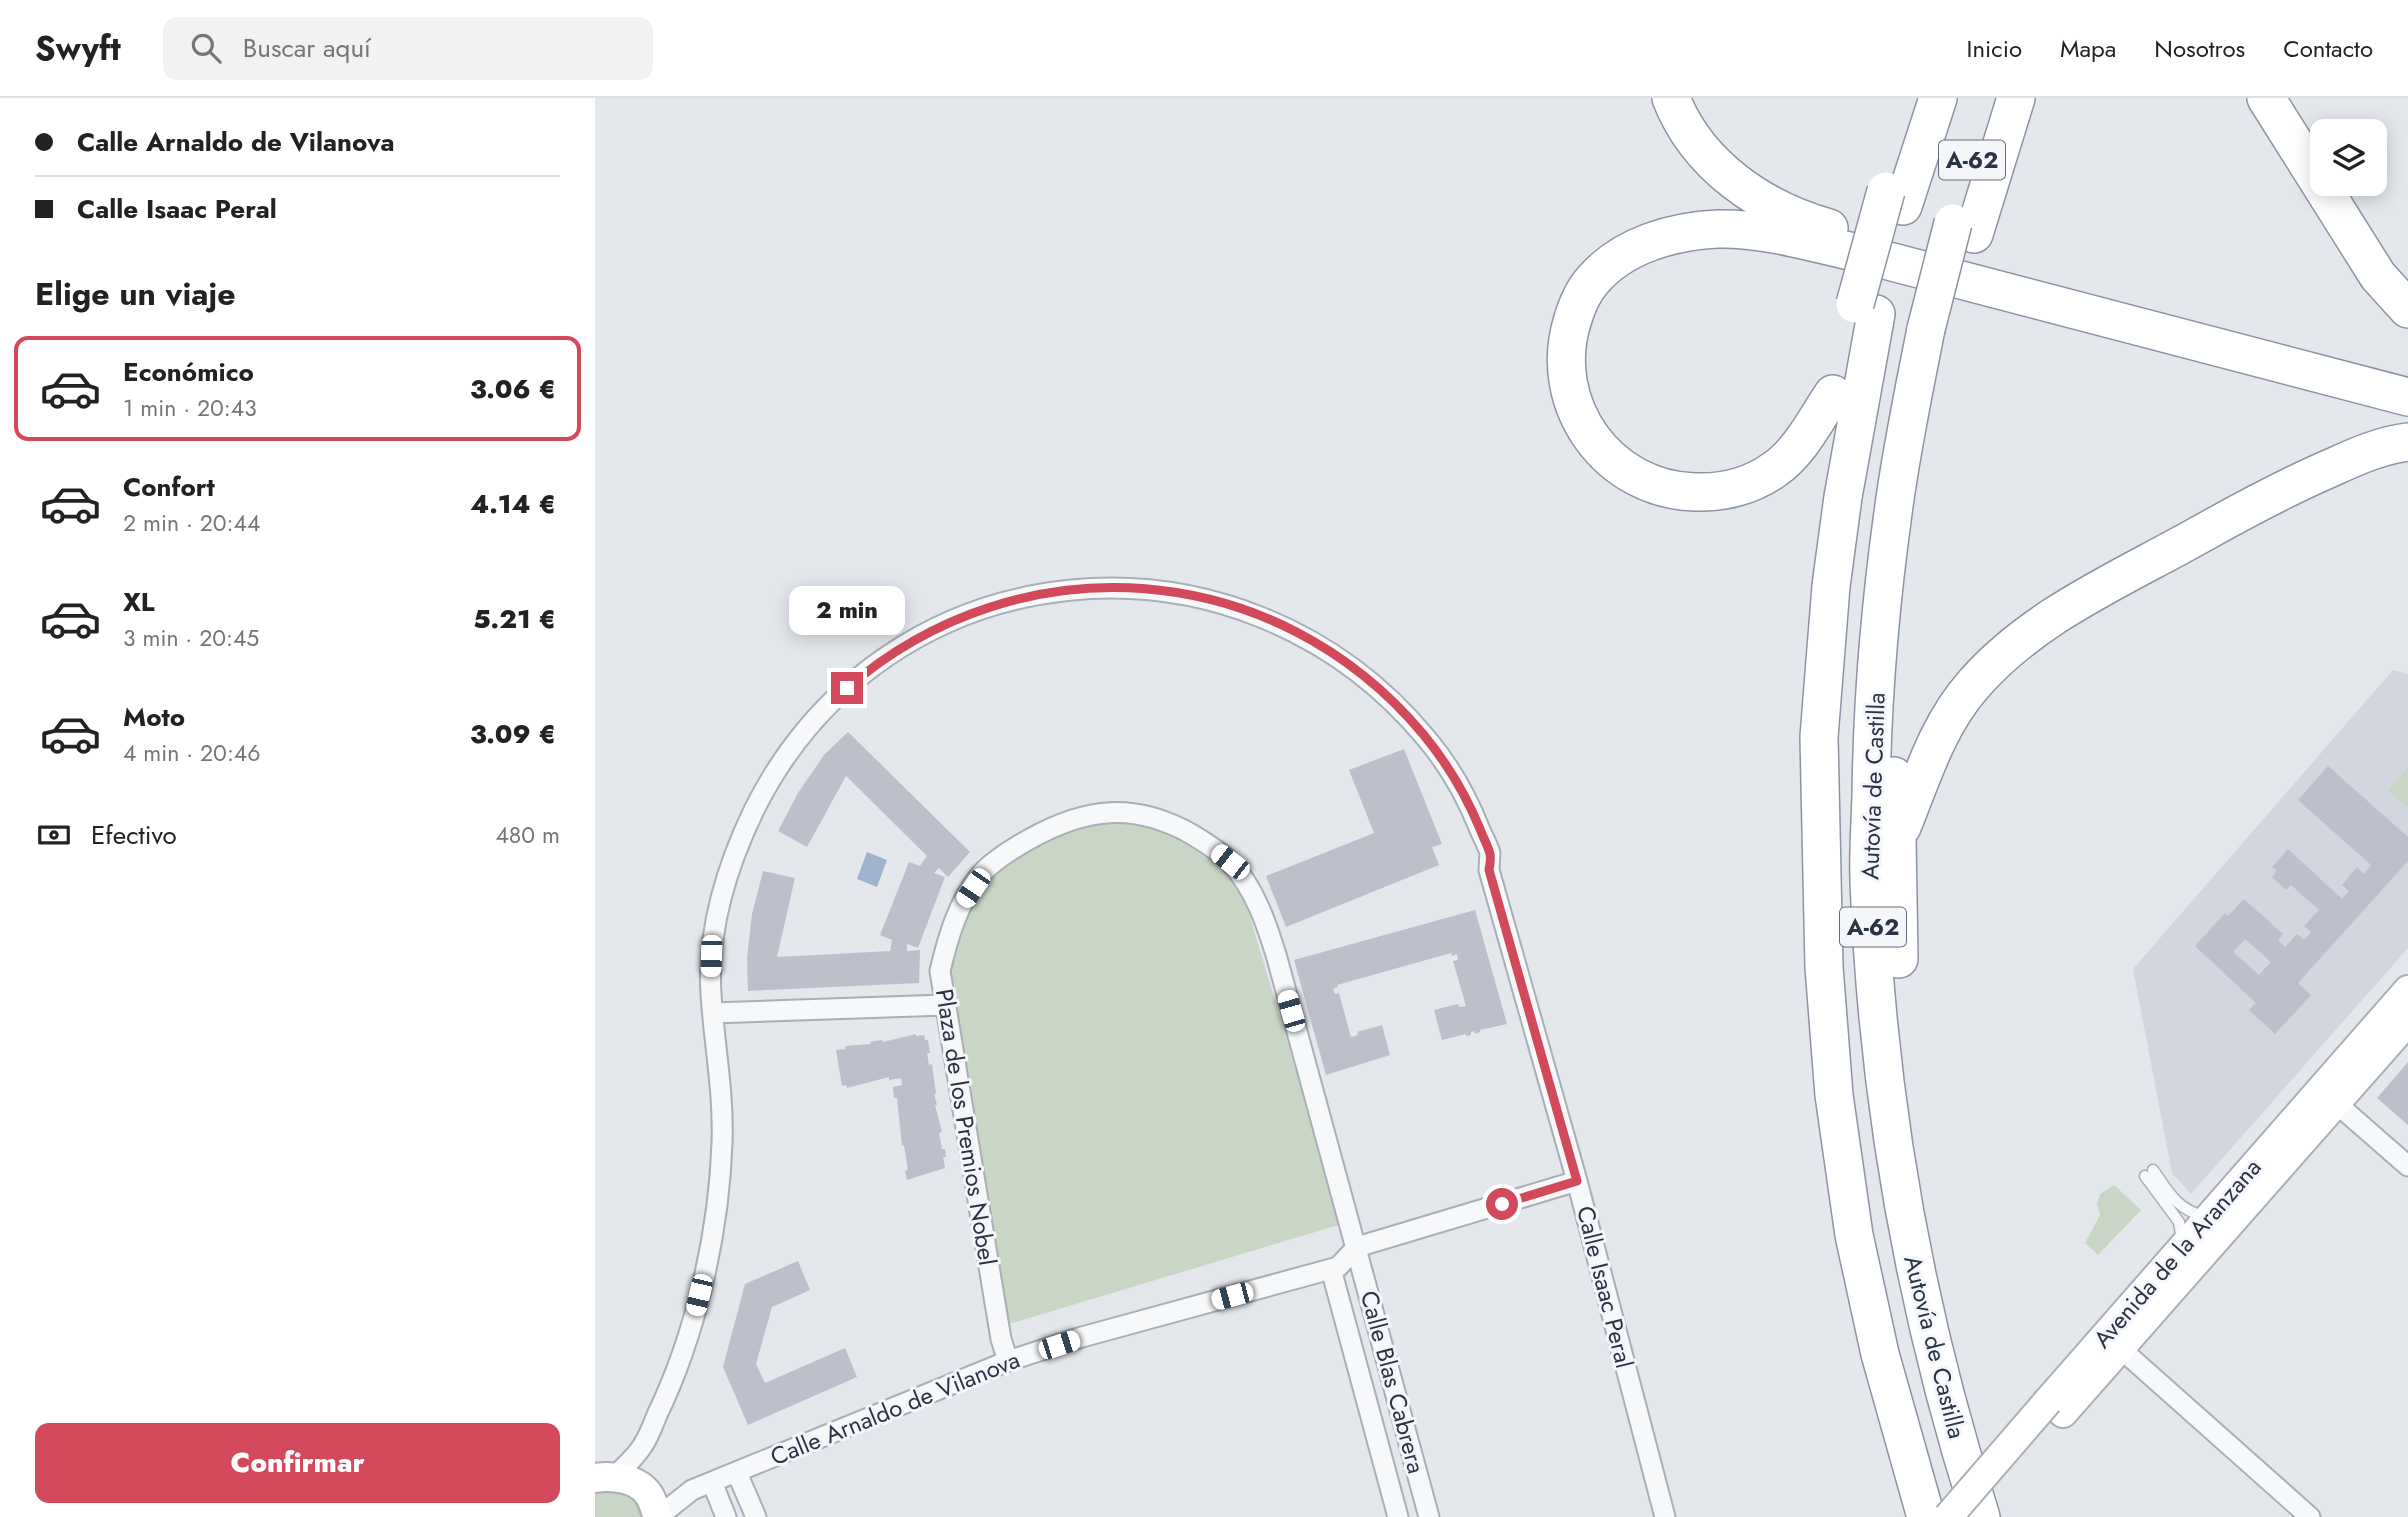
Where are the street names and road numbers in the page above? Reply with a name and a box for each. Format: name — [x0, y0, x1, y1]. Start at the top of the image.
road number: A-62 — [1939, 141, 2005, 180]
street label: Autovía de Castilla — [1852, 692, 1894, 880]
road number: A-62 — [1840, 908, 1906, 946]
street label: Plaza de los Premios Nobel — [927, 986, 1005, 1268]
street label: Avenida de la Aranzana — [2085, 1151, 2269, 1355]
street label: Calle Isaac Peral — [1568, 1202, 1642, 1372]
street label: Autovía de Castilla — [1895, 1252, 1975, 1442]
street label: Calle Blas Cabrera — [1352, 1287, 1434, 1477]
street label: Calle Arnaldo de Vilanova — [765, 1342, 1025, 1474]

